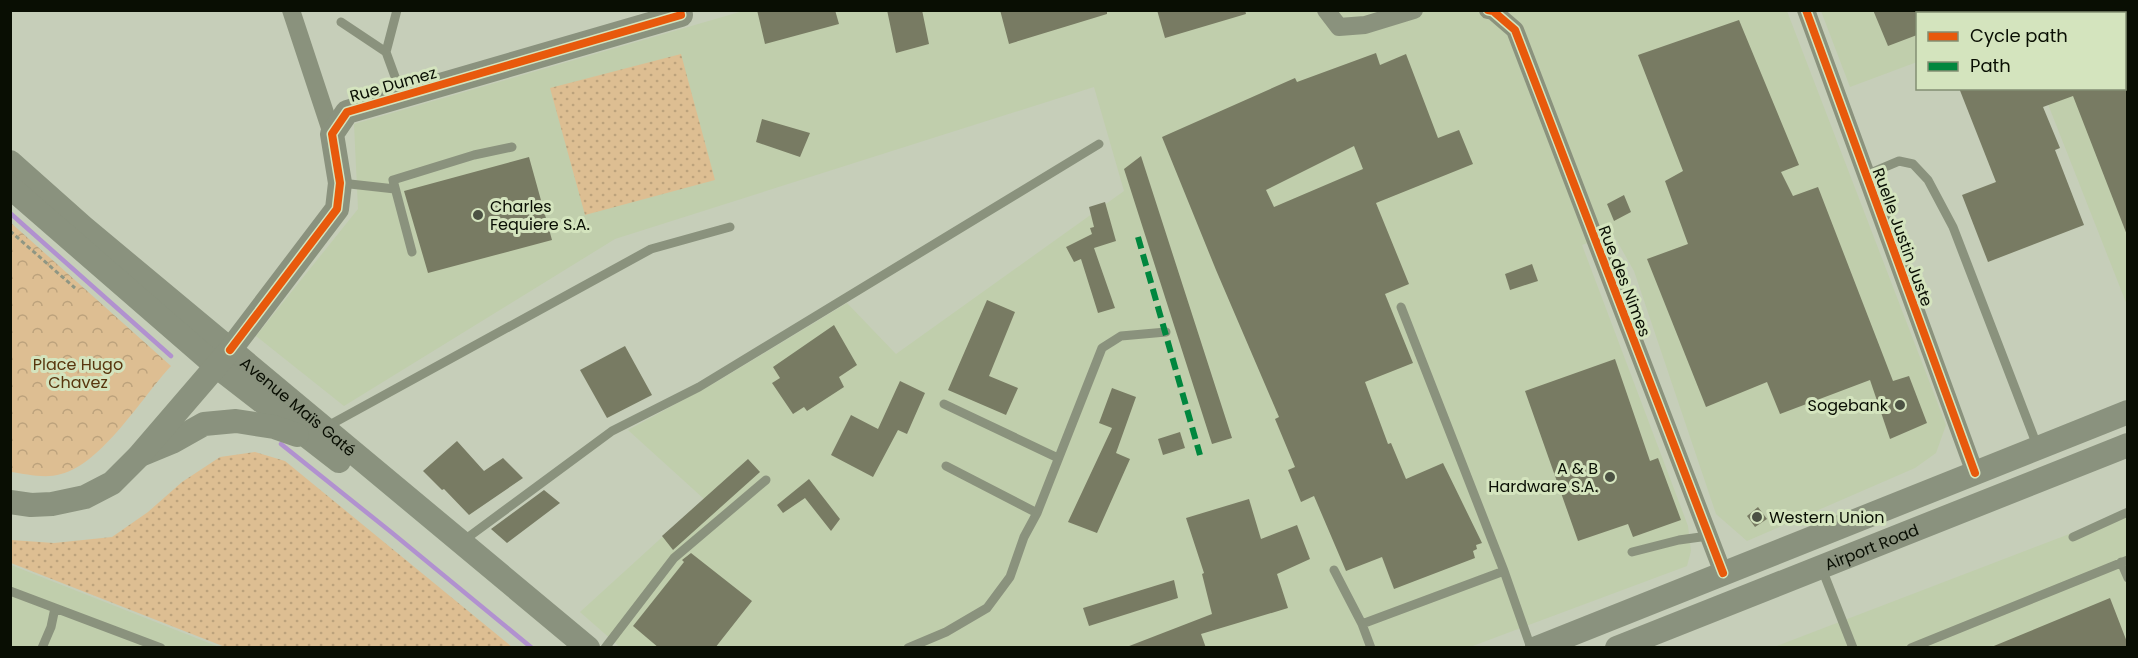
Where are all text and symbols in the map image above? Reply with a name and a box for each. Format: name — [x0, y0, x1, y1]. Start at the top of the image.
legend — [1916, 12, 2126, 90]
text: Cycle path — [1970, 23, 2068, 48]
text: Path — [1970, 53, 2011, 78]
street label: Rue Dumez — [347, 61, 439, 108]
street label: Ruelle Justin Juste — [1867, 165, 1938, 310]
place label: Charles Fequiere S.A. — [490, 195, 590, 236]
marker: Charles Fequiere S.A. — [471, 208, 485, 222]
street label: Rue des Nimes — [1593, 222, 1656, 340]
street label: Avenue Maïs Gaté — [235, 352, 361, 462]
park label: Place Hugo Chavez — [33, 353, 123, 394]
place label: Sogebank — [1808, 394, 1889, 417]
marker: Sogebank — [1893, 398, 1907, 412]
place label: A & B Hardware S.A. — [1488, 457, 1598, 498]
marker: A & B Hardware S.A. — [1603, 470, 1617, 484]
place label: Western Union — [1769, 506, 1885, 529]
marker: Western Union — [1750, 510, 1764, 524]
street label: Airport Road — [1821, 518, 1922, 576]

